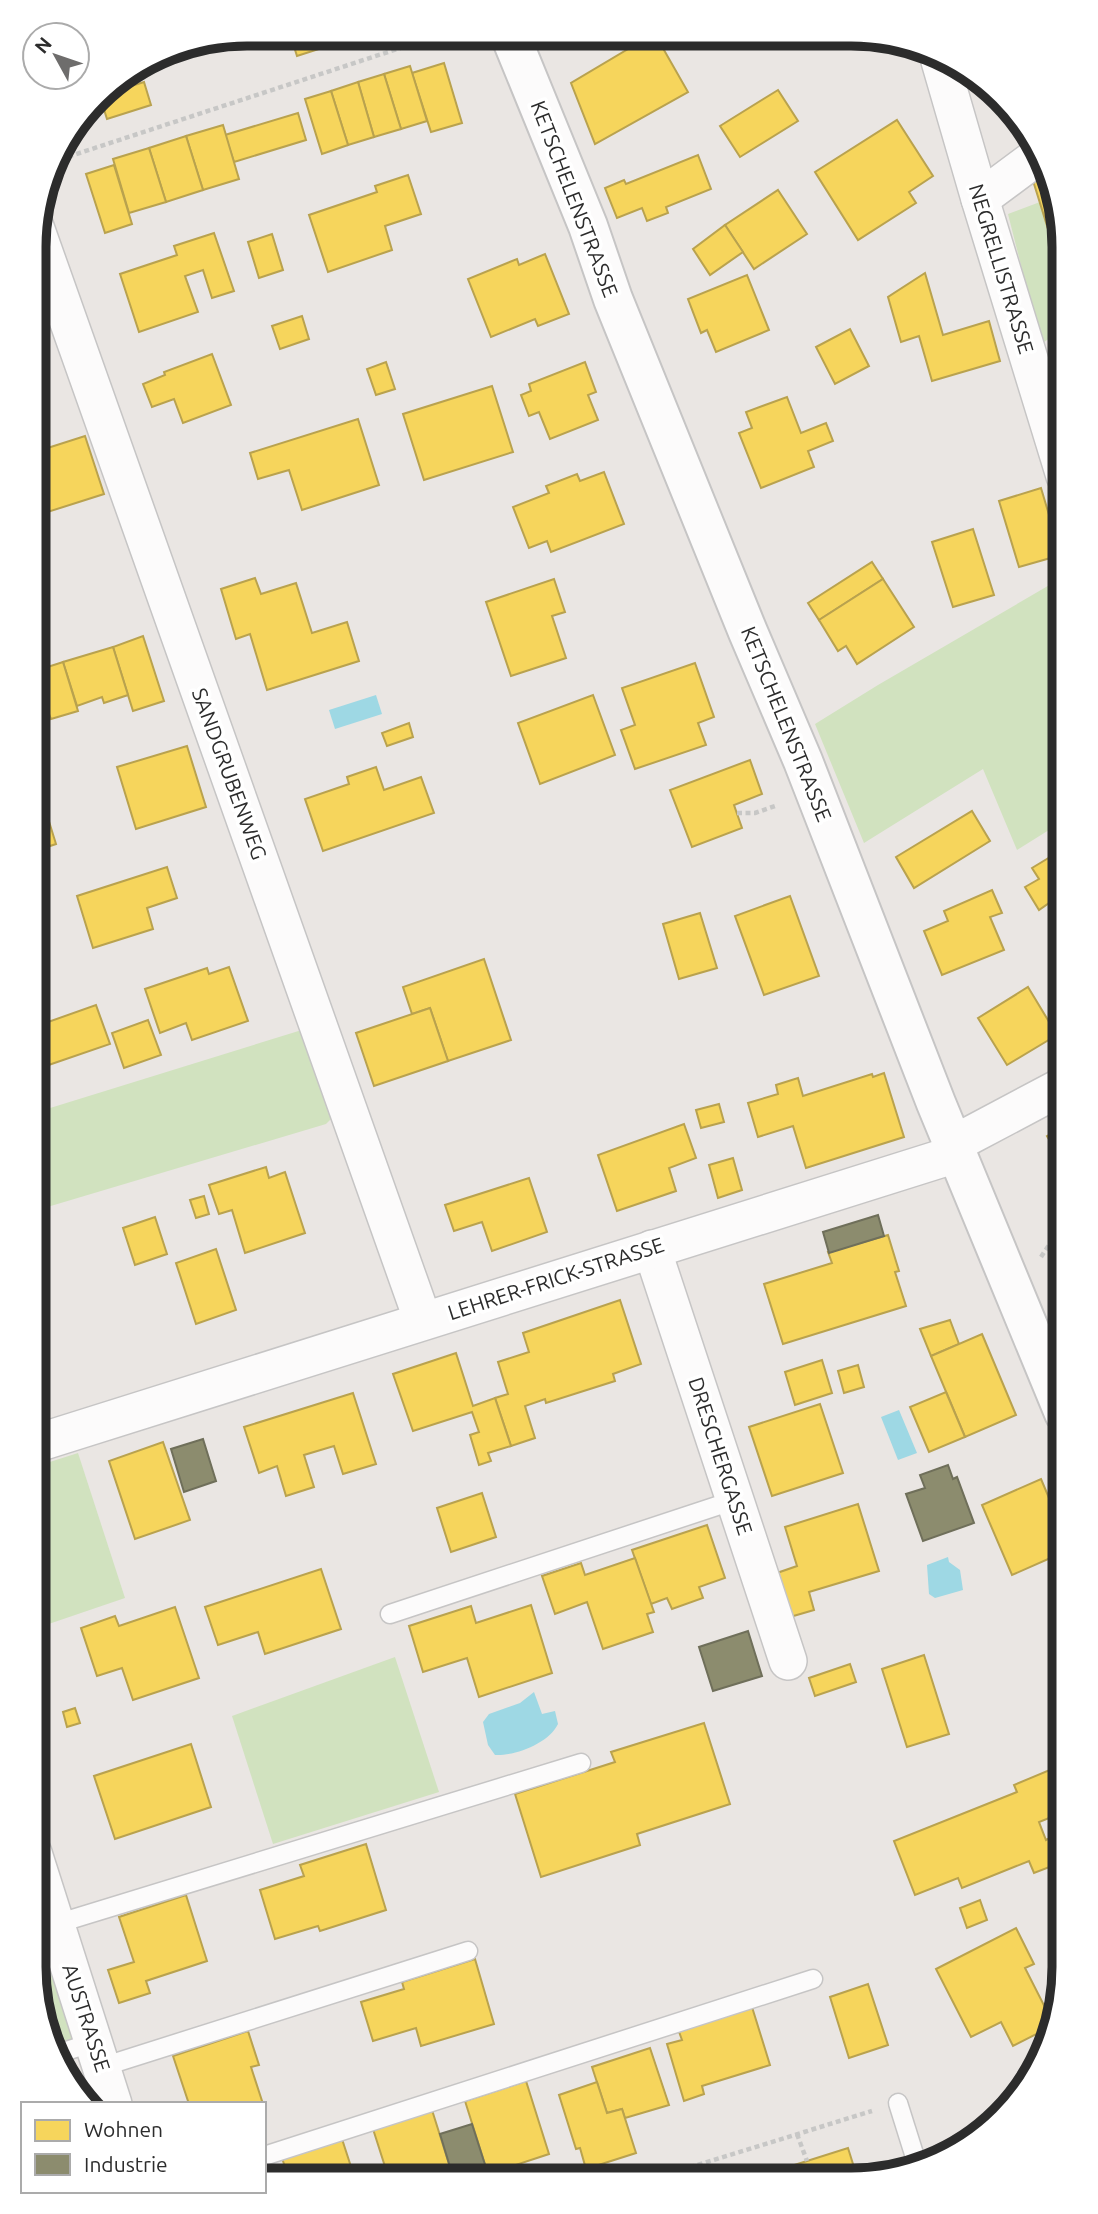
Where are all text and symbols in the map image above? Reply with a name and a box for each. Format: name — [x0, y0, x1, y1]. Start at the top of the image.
north arrow — [21, 21, 91, 91]
text: N — [30, 33, 56, 58]
street label: KETSCHELENSTRASSE — [526, 97, 623, 300]
street label: NEGRELLISTRASSE — [965, 181, 1039, 356]
street label: KETSCHELENSTRASSE — [737, 623, 837, 825]
street label: SANDGRUBENWEG — [188, 685, 272, 863]
street label: LEHRER-FRICK-STRASSE — [445, 1232, 667, 1324]
street label: DRESCHERGASSE — [684, 1374, 758, 1538]
street label: AUSTRASSE — [58, 1961, 116, 2075]
legend — [21, 2102, 266, 2193]
text: Wohnen — [84, 2117, 163, 2141]
text: Industrie — [84, 2152, 168, 2176]

